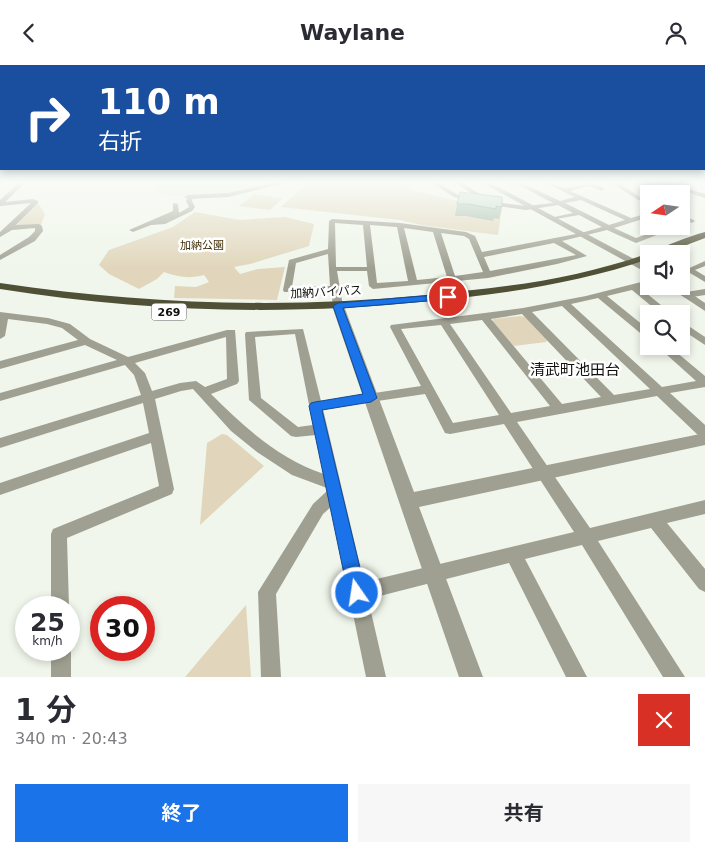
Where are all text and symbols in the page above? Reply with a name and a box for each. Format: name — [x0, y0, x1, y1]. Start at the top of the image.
icon: back — [15, 19, 43, 47]
icon: person — [662, 19, 690, 47]
text: Waylane — [300, 20, 405, 45]
text: 110 m — [98, 82, 220, 122]
icon: right — [15, 85, 80, 150]
text: 右折 — [98, 129, 142, 154]
north arrow — [640, 185, 690, 235]
map controls — [640, 185, 690, 355]
park label: 加納公園 — [180, 239, 224, 252]
button: sound — [640, 245, 690, 295]
pin — [427, 276, 469, 318]
street label: 加納バイパス — [290, 283, 362, 301]
icon: arrive — [434, 283, 462, 311]
road number: 269 — [152, 303, 186, 321]
button: search — [640, 305, 690, 355]
district label: 清武町池田台 — [530, 361, 620, 379]
position arrow — [330, 566, 382, 618]
speed limit sign: 30 — [90, 596, 155, 661]
text: 25 — [30, 608, 65, 637]
text: km/h — [32, 634, 63, 648]
text: 1 分 — [15, 692, 76, 727]
button: close — [638, 694, 690, 746]
text: 340 m · 20:43 — [15, 729, 128, 748]
button: 終了 — [15, 784, 348, 842]
button: 共有 — [358, 784, 690, 842]

